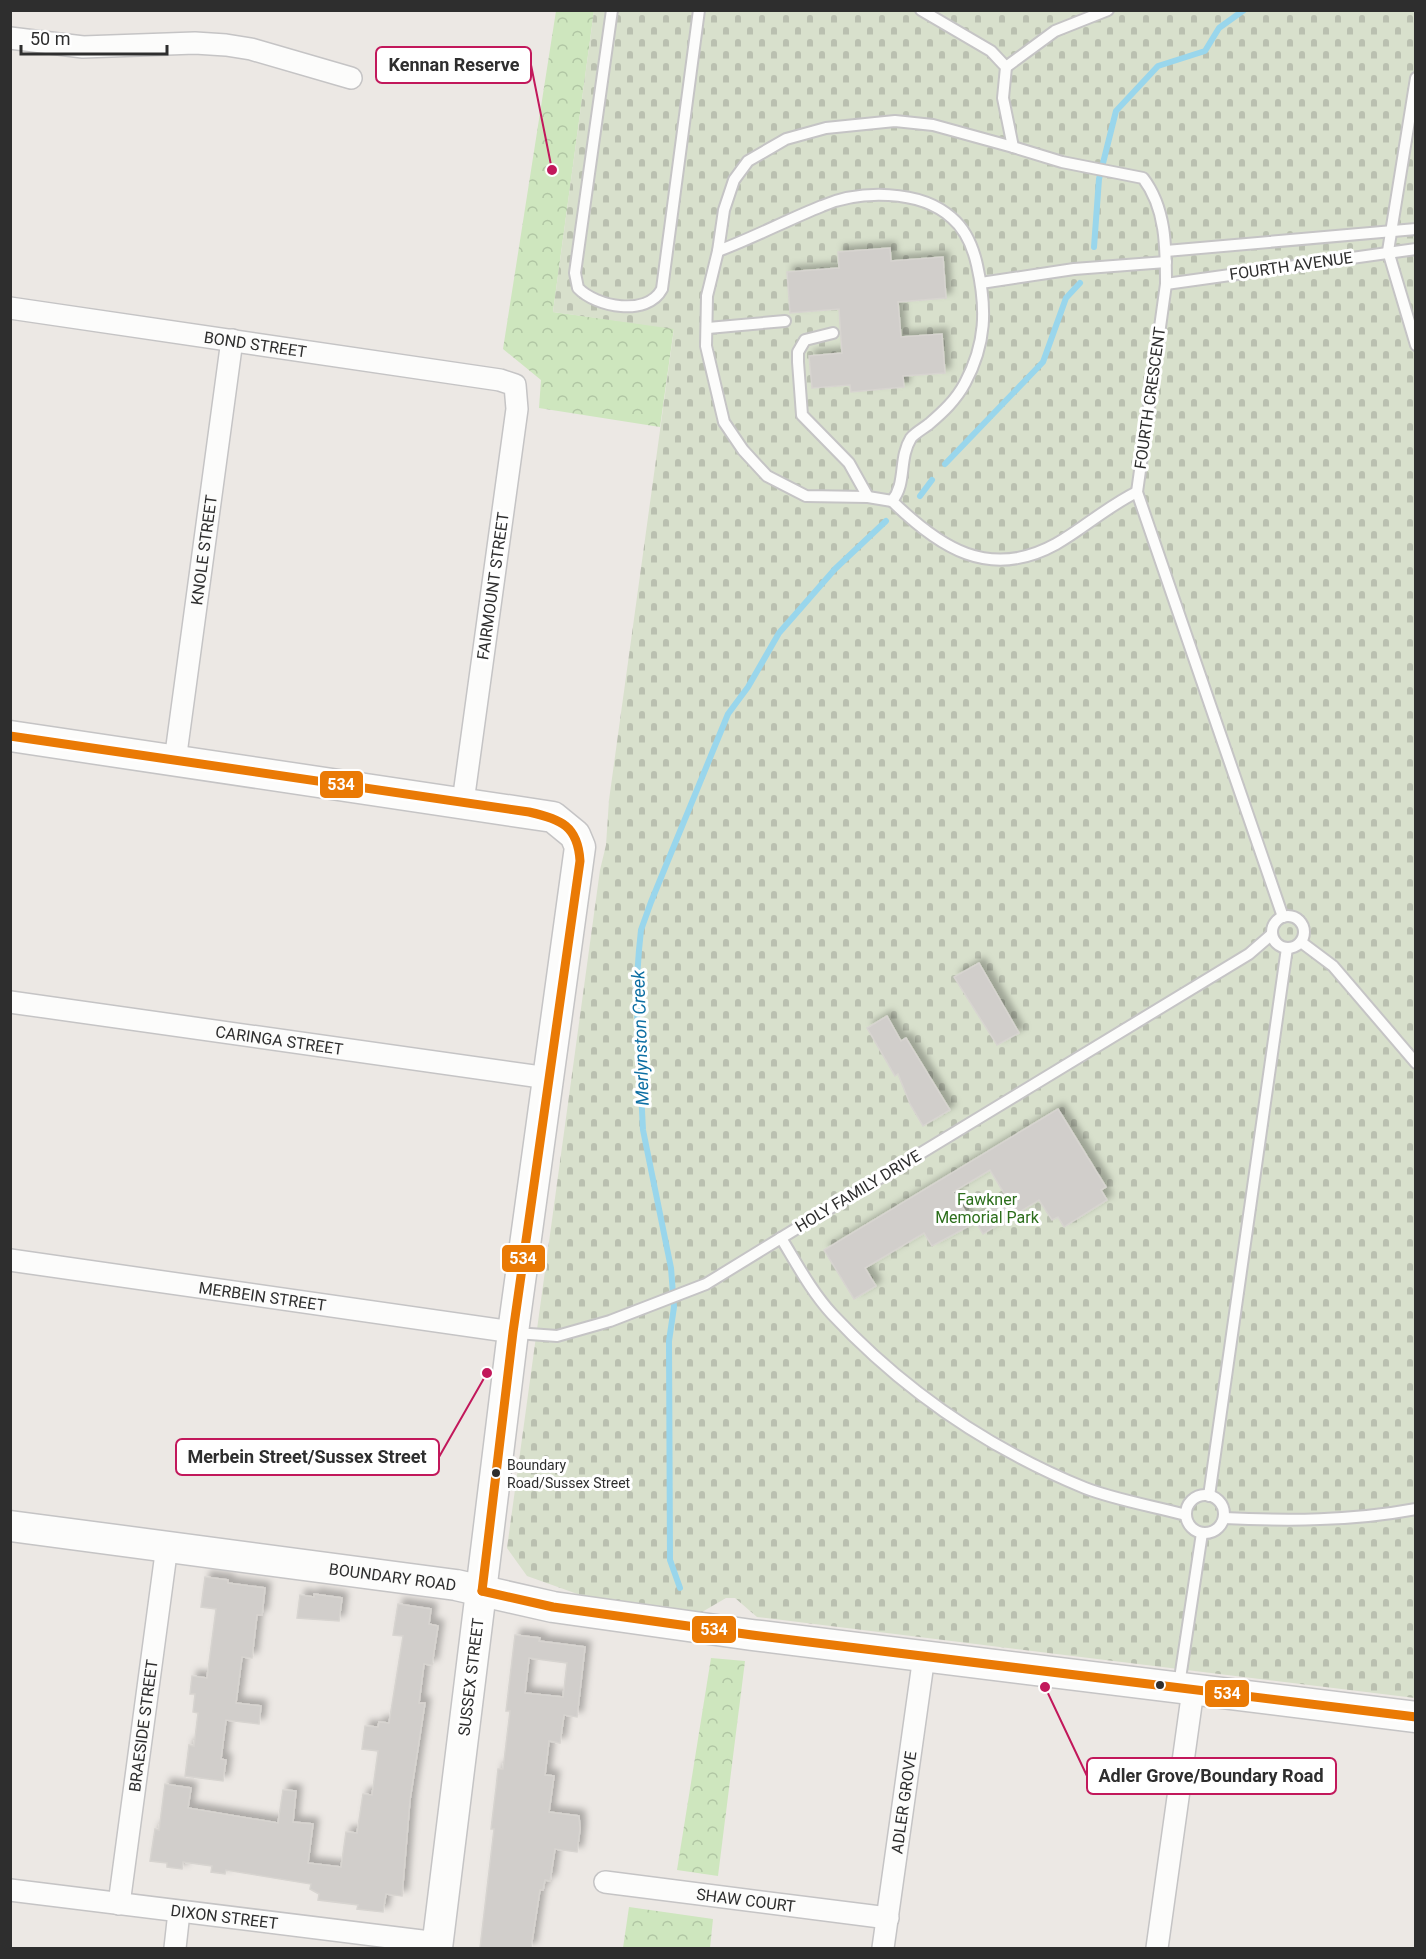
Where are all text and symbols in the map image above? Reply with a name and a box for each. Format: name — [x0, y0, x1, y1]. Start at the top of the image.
scale bar — [21, 18, 166, 56]
text: 50 m — [30, 28, 70, 49]
callout: Kennan Reserve — [376, 47, 531, 83]
text: Kennan Reserve — [388, 54, 520, 75]
street label: FOURTH AVENUE — [1228, 248, 1354, 284]
street label: FOURTH CRESCENT — [1131, 325, 1169, 470]
street label: BOND STREET — [203, 327, 308, 361]
street label: KNOLE STREET — [187, 493, 220, 606]
street label: FAIRMOUNT STREET — [473, 511, 513, 661]
line badge: 534 — [319, 770, 364, 799]
text: 534 — [327, 775, 355, 794]
water label: Merlynston Creek — [627, 969, 653, 1106]
street label: CARINGA STREET — [214, 1022, 345, 1059]
street label: HOLY FAMILY DRIVE — [792, 1146, 924, 1236]
park label: Fawkner Memorial Park — [935, 1190, 1040, 1227]
line badge: 534 — [501, 1244, 546, 1273]
text: 534 — [509, 1249, 537, 1268]
street label: MERBEIN STREET — [197, 1278, 328, 1315]
callout: Merbein Street/Sussex Street — [176, 1439, 439, 1475]
text: Merbein Street/Sussex Street — [187, 1446, 427, 1467]
place label: Boundary Road/Sussex Street — [507, 1457, 631, 1491]
marker: Boundary Road/Sussex Street — [490, 1467, 502, 1479]
street label: BOUNDARY ROAD — [328, 1559, 457, 1594]
line badge: 534 — [691, 1615, 737, 1644]
street label: SUSSEX STREET — [454, 1616, 488, 1737]
text: 534 — [700, 1620, 728, 1639]
street label: BRAESIDE STREET — [125, 1658, 161, 1793]
unlabelled marker — [1154, 1679, 1166, 1691]
line badge: 534 — [1204, 1679, 1250, 1708]
text: 534 — [1213, 1684, 1241, 1703]
street label: ADLER GROVE — [887, 1750, 920, 1855]
callout: Adler Grove/Boundary Road — [1087, 1758, 1336, 1794]
text: Adler Grove/Boundary Road — [1098, 1765, 1324, 1786]
street label: SHAW COURT — [695, 1884, 797, 1916]
street label: DIXON STREET — [170, 1900, 280, 1933]

